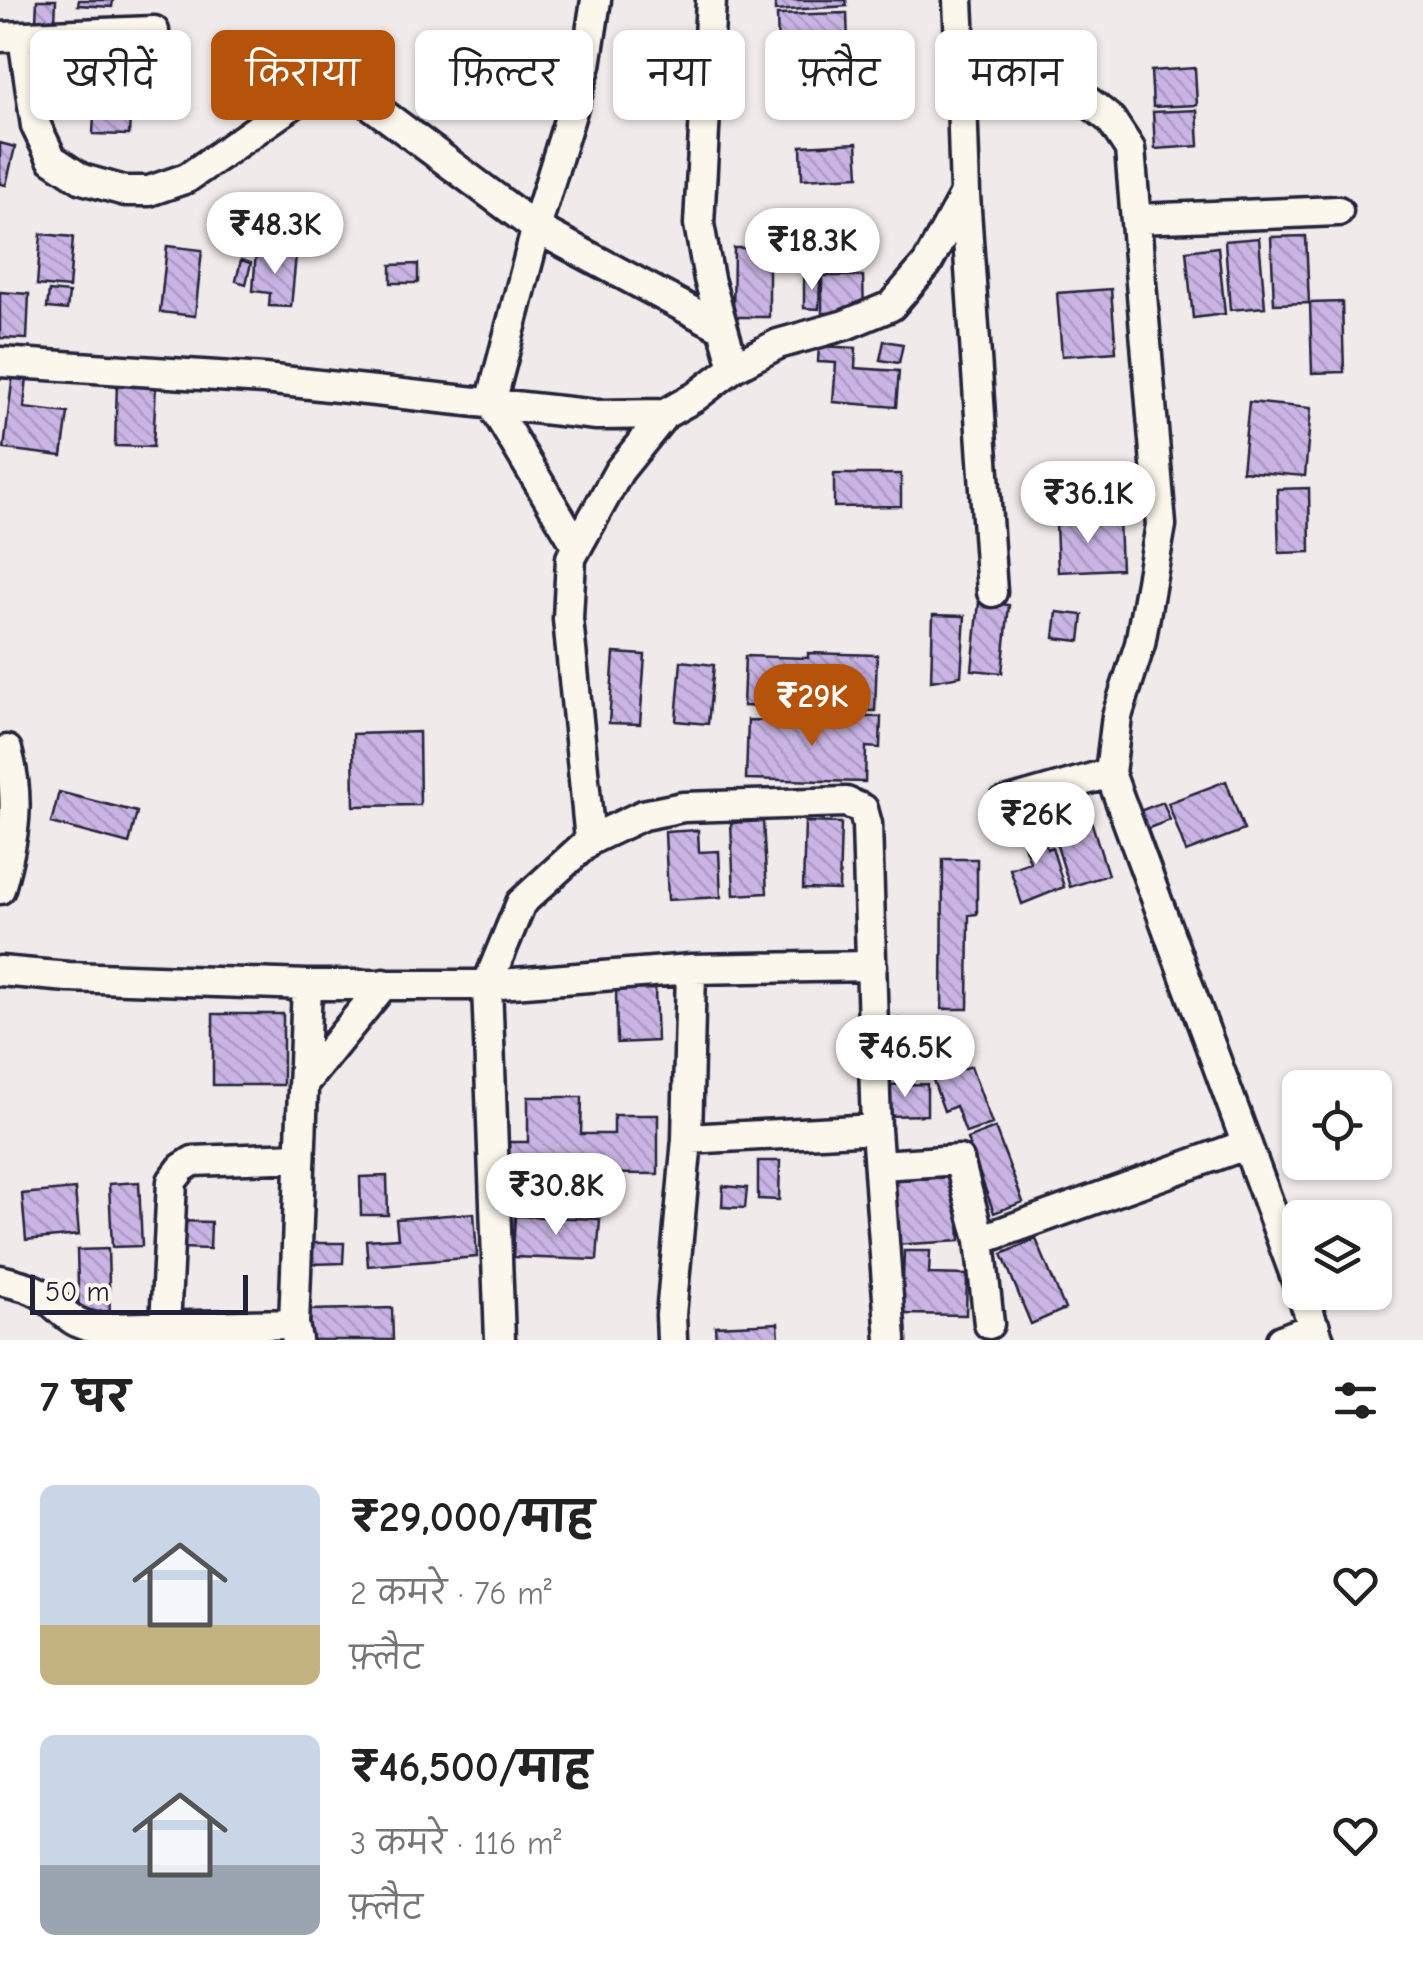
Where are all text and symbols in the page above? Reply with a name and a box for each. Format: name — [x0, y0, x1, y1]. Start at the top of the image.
chip: खरीदें — [30, 30, 191, 120]
chip: किराया — [211, 30, 395, 120]
chip: फ़िल्टर — [415, 30, 593, 120]
chip: नया — [613, 30, 745, 120]
chip: फ़्लैट — [765, 30, 915, 120]
chip: मकान — [935, 30, 1097, 120]
pin: ₹48.3K — [194, 192, 356, 277]
text: ₹48.3K — [229, 206, 321, 243]
pin: ₹18.3K — [731, 208, 893, 293]
text: ₹18.3K — [767, 222, 857, 259]
pin: ₹36.1K — [1007, 461, 1169, 546]
text: ₹36.1K — [1043, 475, 1133, 512]
pin: ₹29K — [753, 664, 871, 749]
text: ₹29K — [776, 678, 848, 715]
pin: ₹26K — [977, 782, 1095, 867]
text: ₹26K — [1000, 796, 1072, 833]
pin: ₹46.5K — [824, 1015, 986, 1100]
text: ₹46.5K — [858, 1029, 952, 1066]
map controls — [1282, 1070, 1392, 1310]
button: locate — [1282, 1070, 1392, 1180]
pin: ₹30.8K — [475, 1153, 637, 1238]
text: ₹30.8K — [508, 1167, 604, 1204]
button: layers — [1282, 1200, 1392, 1310]
scale bar — [30, 1270, 248, 1314]
text: 50 m — [45, 1276, 110, 1308]
text: 7 घर — [40, 1373, 130, 1422]
icon: filters — [1328, 1373, 1383, 1428]
text: ₹29,000/माह — [350, 1493, 594, 1542]
icon: home — [120, 1525, 240, 1645]
icon: heart — [1328, 1558, 1383, 1613]
text: 2 कमरे · 76 m² — [350, 1575, 552, 1612]
text: फ़्लैट — [350, 1640, 423, 1677]
text: ₹46,500/माह — [350, 1743, 591, 1792]
icon: home — [120, 1775, 240, 1895]
icon: heart — [1328, 1808, 1383, 1863]
text: 3 कमरे · 116 m² — [350, 1825, 562, 1862]
text: फ़्लैट — [350, 1890, 423, 1927]

